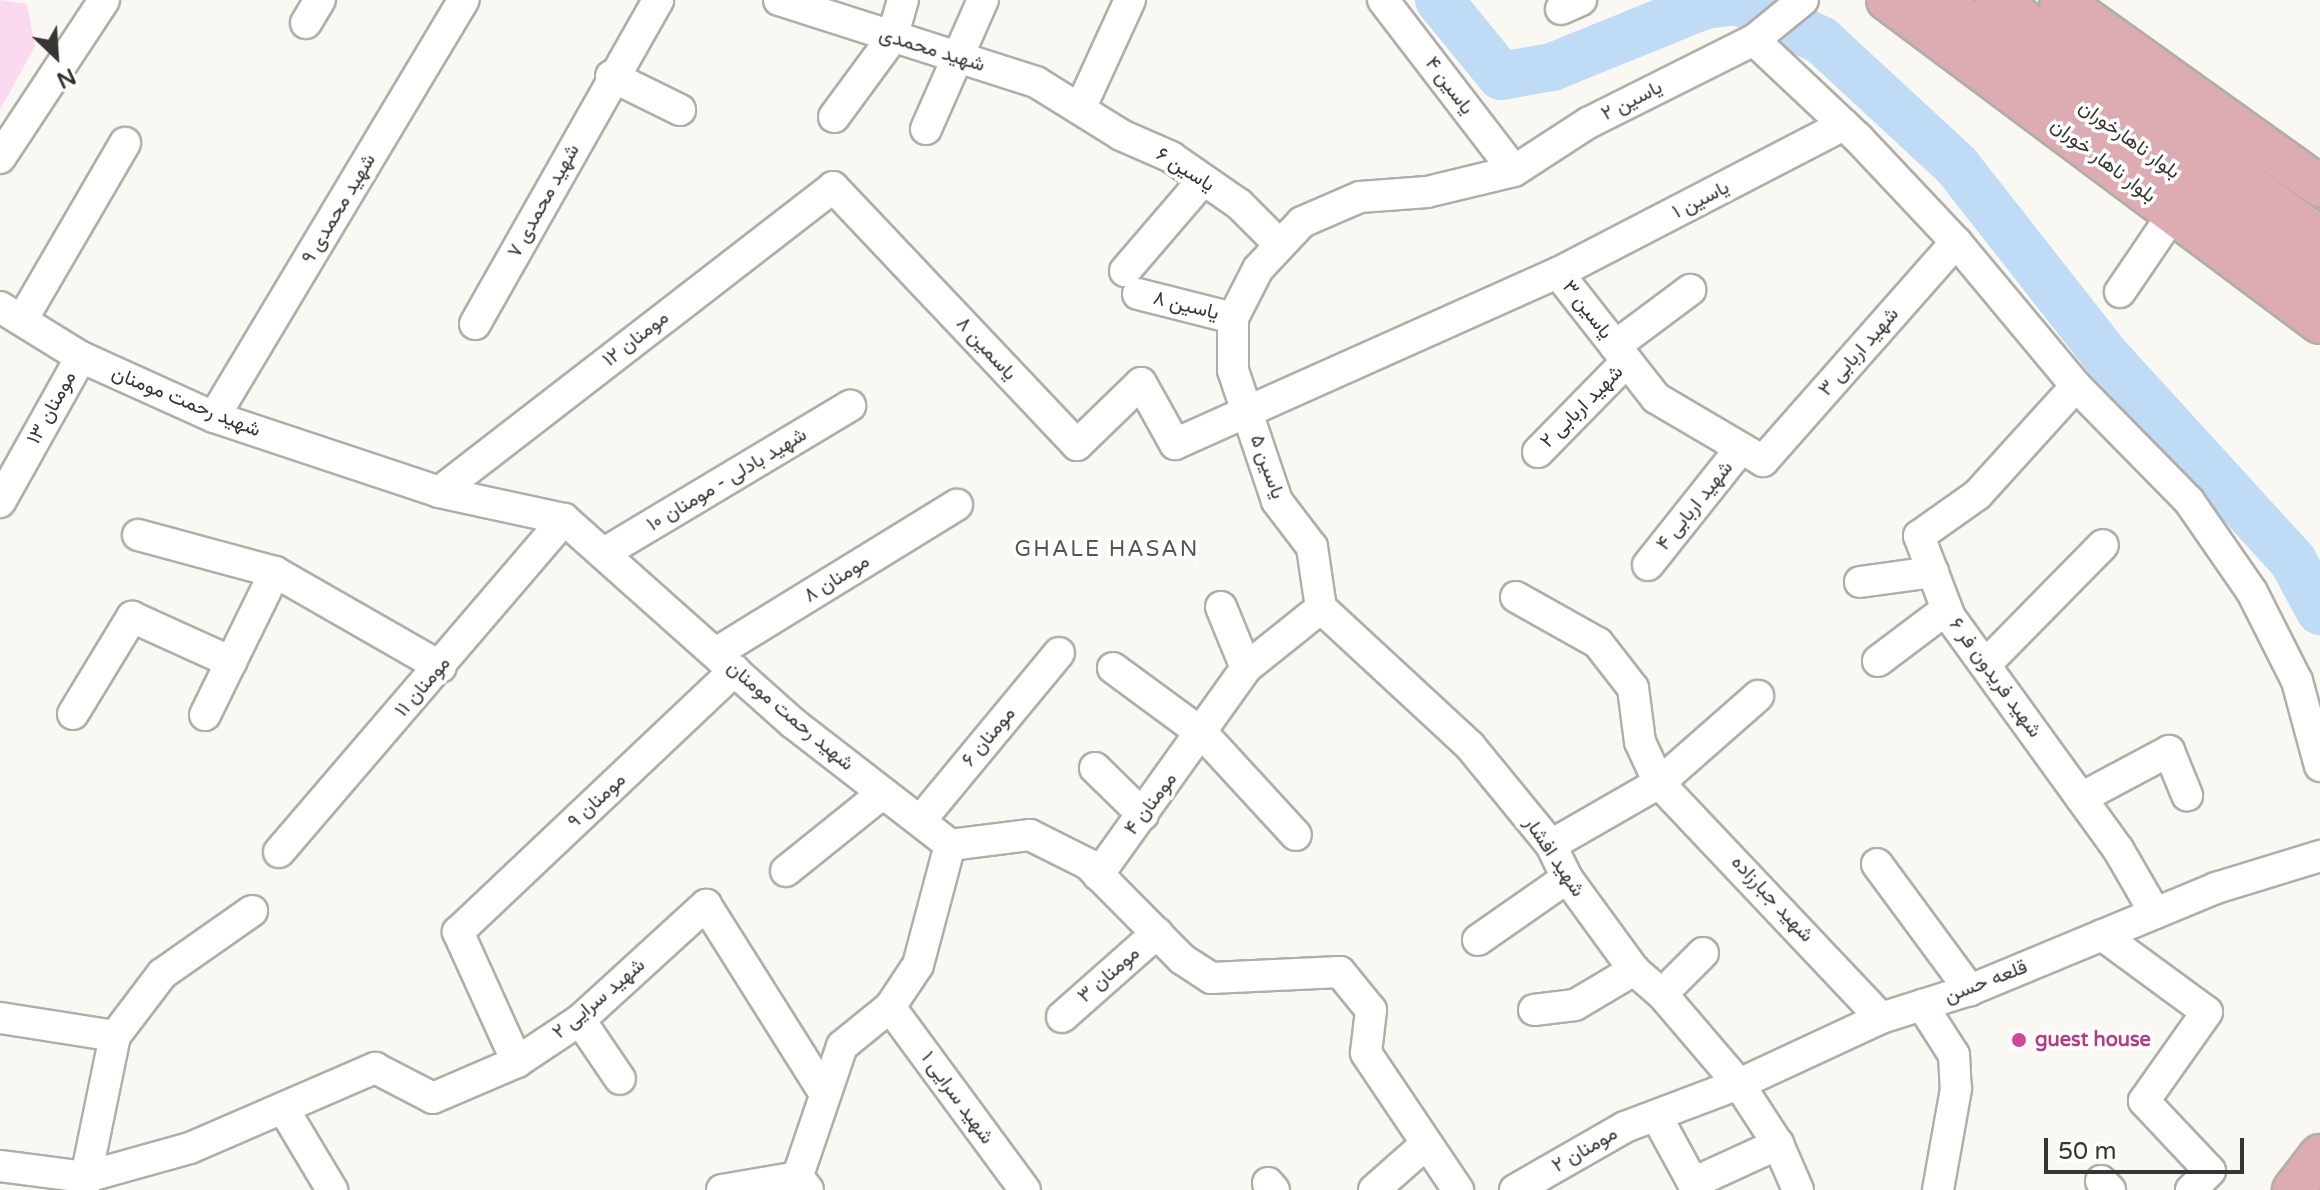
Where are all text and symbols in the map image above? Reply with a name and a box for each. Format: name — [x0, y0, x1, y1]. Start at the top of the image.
north arrow — [16, 16, 96, 96]
street label: شهید محمدی — [876, 23, 988, 77]
street label: یاسین ۴ — [1419, 52, 1479, 120]
text: N — [53, 62, 80, 93]
street label: یاسین ۲ — [1597, 75, 1667, 127]
street label: بلوار ناهارخوران — [2074, 95, 2184, 185]
street label: بلوار ناهار خوران — [2046, 114, 2160, 208]
street label: شهید محمدی ۷ — [503, 140, 585, 262]
street label: یاسین ۶ — [1151, 143, 1219, 197]
street label: ۹ شهید محمدی — [297, 150, 381, 268]
street label: یاسین ۱ — [1669, 176, 1733, 224]
street label: یاسین ۳ — [1557, 276, 1617, 344]
street label: یاسین ۸ — [1151, 286, 1221, 326]
street label: شهید اربابی ۳ — [1814, 303, 1904, 401]
street label: مومنان ۱۲ — [598, 306, 674, 372]
street label: یاسمین ۸ — [951, 312, 1021, 386]
street label: شهید رحمت مومنان — [108, 361, 264, 443]
street label: شهید اربابی ۲ — [1536, 361, 1628, 453]
street label: مومنان ۱۳ — [22, 367, 82, 449]
street label: شهید بادلی - مومنان ۱۰ — [643, 423, 811, 537]
street label: یاسین ۵ — [1244, 432, 1290, 502]
street label: شهید اربابی ۴ — [1652, 456, 1738, 556]
district label: GHALE HASAN — [1015, 537, 1199, 563]
street label: مومنان ۸ — [800, 550, 874, 608]
street label: شهید فریدون فر ۶ — [1944, 614, 2046, 742]
street label: مومنان ۱۱ — [390, 652, 456, 722]
street label: شهید رحمت مومنان — [722, 656, 858, 776]
street label: مومنان ۶ — [957, 702, 1021, 772]
street label: مومنان ۹ — [563, 768, 631, 834]
street label: ۴ مومنان — [1120, 768, 1182, 840]
street label: شهید افشار — [1518, 812, 1590, 902]
street label: شهید جبارزاده — [1726, 851, 1818, 947]
street label: مومنان ۳ — [1073, 942, 1145, 1008]
street label: شهید سرایی ۲ — [548, 953, 650, 1045]
street label: قلعه حسن — [1941, 955, 2031, 1009]
place label: guest house — [2035, 1028, 2151, 1052]
marker: guest house — [2010, 1031, 2028, 1049]
street label: شهید سرایی ۱ — [915, 1047, 999, 1149]
street label: ۲ مومنان — [1548, 1122, 1622, 1178]
scale bar — [2048, 1122, 2248, 1172]
text: 50 m — [2058, 1137, 2116, 1166]

